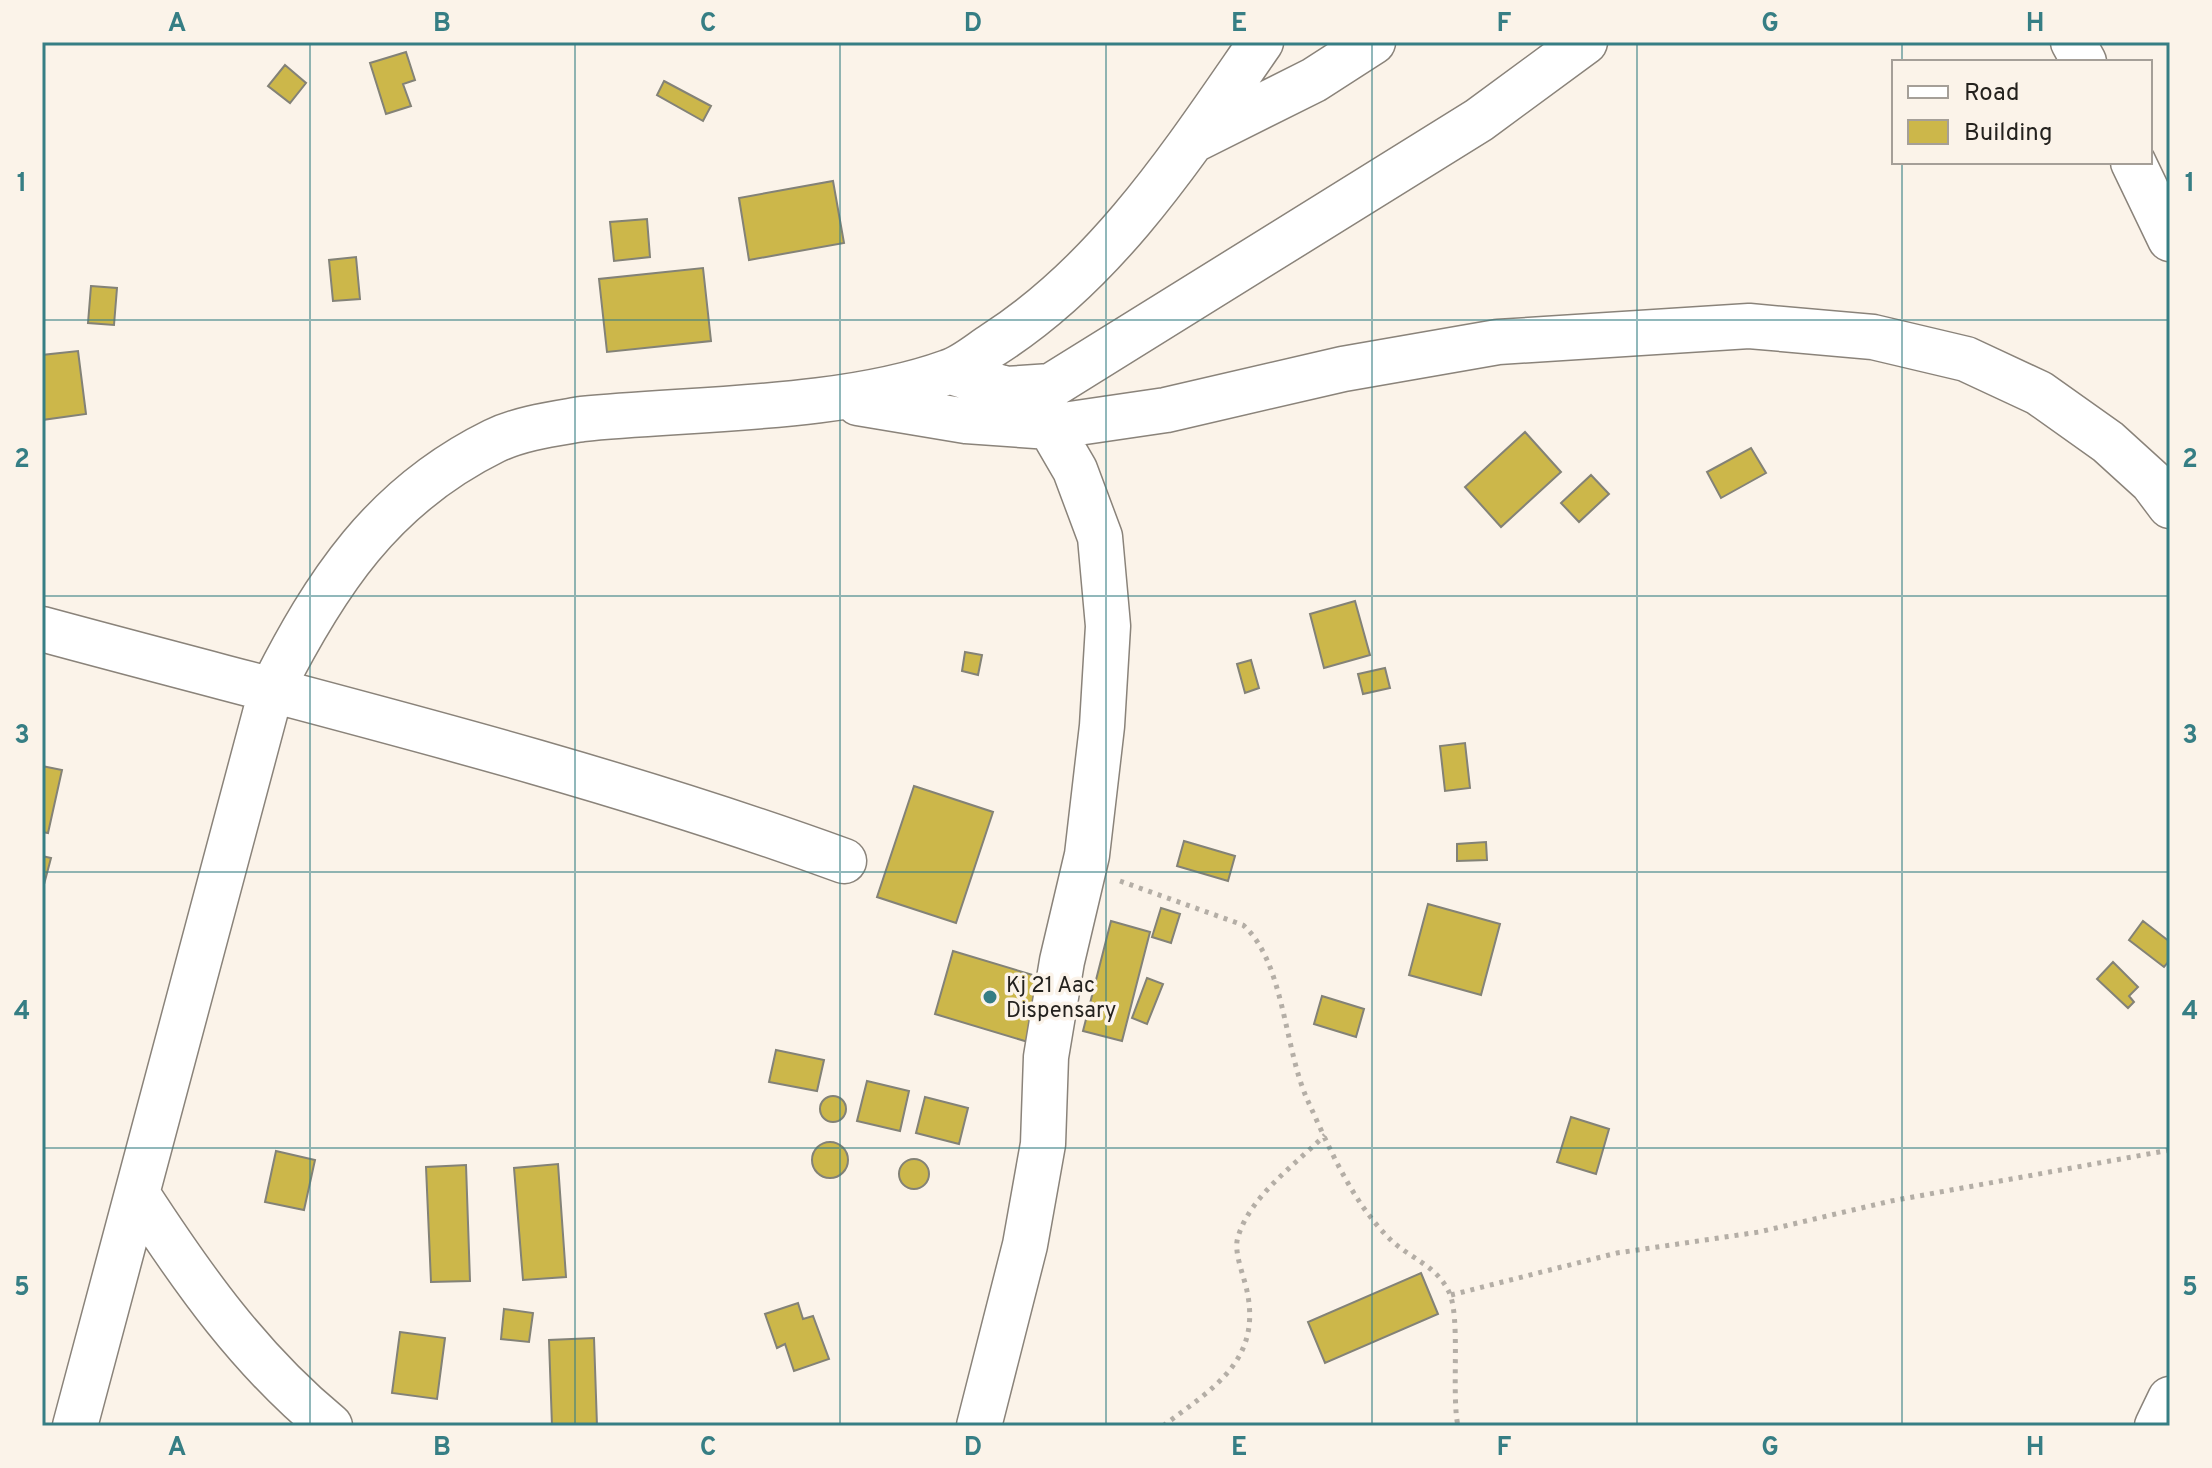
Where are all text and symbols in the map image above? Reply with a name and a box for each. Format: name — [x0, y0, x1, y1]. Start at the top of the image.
text: A — [168, 8, 186, 41]
text: B — [433, 8, 451, 41]
text: C — [700, 8, 716, 41]
text: D — [964, 8, 982, 41]
text: E — [1231, 8, 1247, 41]
text: F — [1497, 8, 1512, 41]
text: G — [1761, 8, 1779, 41]
text: H — [2026, 8, 2044, 41]
legend — [1892, 60, 2152, 164]
text: Road — [1964, 79, 2020, 109]
text: Building — [1964, 119, 2053, 149]
text: 1 — [17, 168, 27, 201]
text: 1 — [2185, 168, 2195, 201]
text: 2 — [14, 444, 30, 477]
text: 2 — [2182, 444, 2198, 477]
text: 3 — [14, 720, 30, 753]
text: 3 — [2182, 720, 2198, 753]
place label: Kj 21 Aac Dispensary — [1006, 973, 1116, 1025]
marker: Kj 21 Aac Dispensary — [981, 988, 999, 1006]
text: 4 — [14, 996, 30, 1029]
text: 4 — [2182, 996, 2198, 1029]
text: 5 — [14, 1272, 30, 1305]
text: 5 — [2182, 1272, 2198, 1305]
text: A — [168, 1432, 186, 1465]
text: B — [433, 1432, 451, 1465]
text: C — [700, 1432, 716, 1465]
text: D — [964, 1432, 982, 1465]
text: E — [1231, 1432, 1247, 1465]
text: F — [1497, 1432, 1512, 1465]
text: G — [1761, 1432, 1779, 1465]
text: H — [2026, 1432, 2044, 1465]

